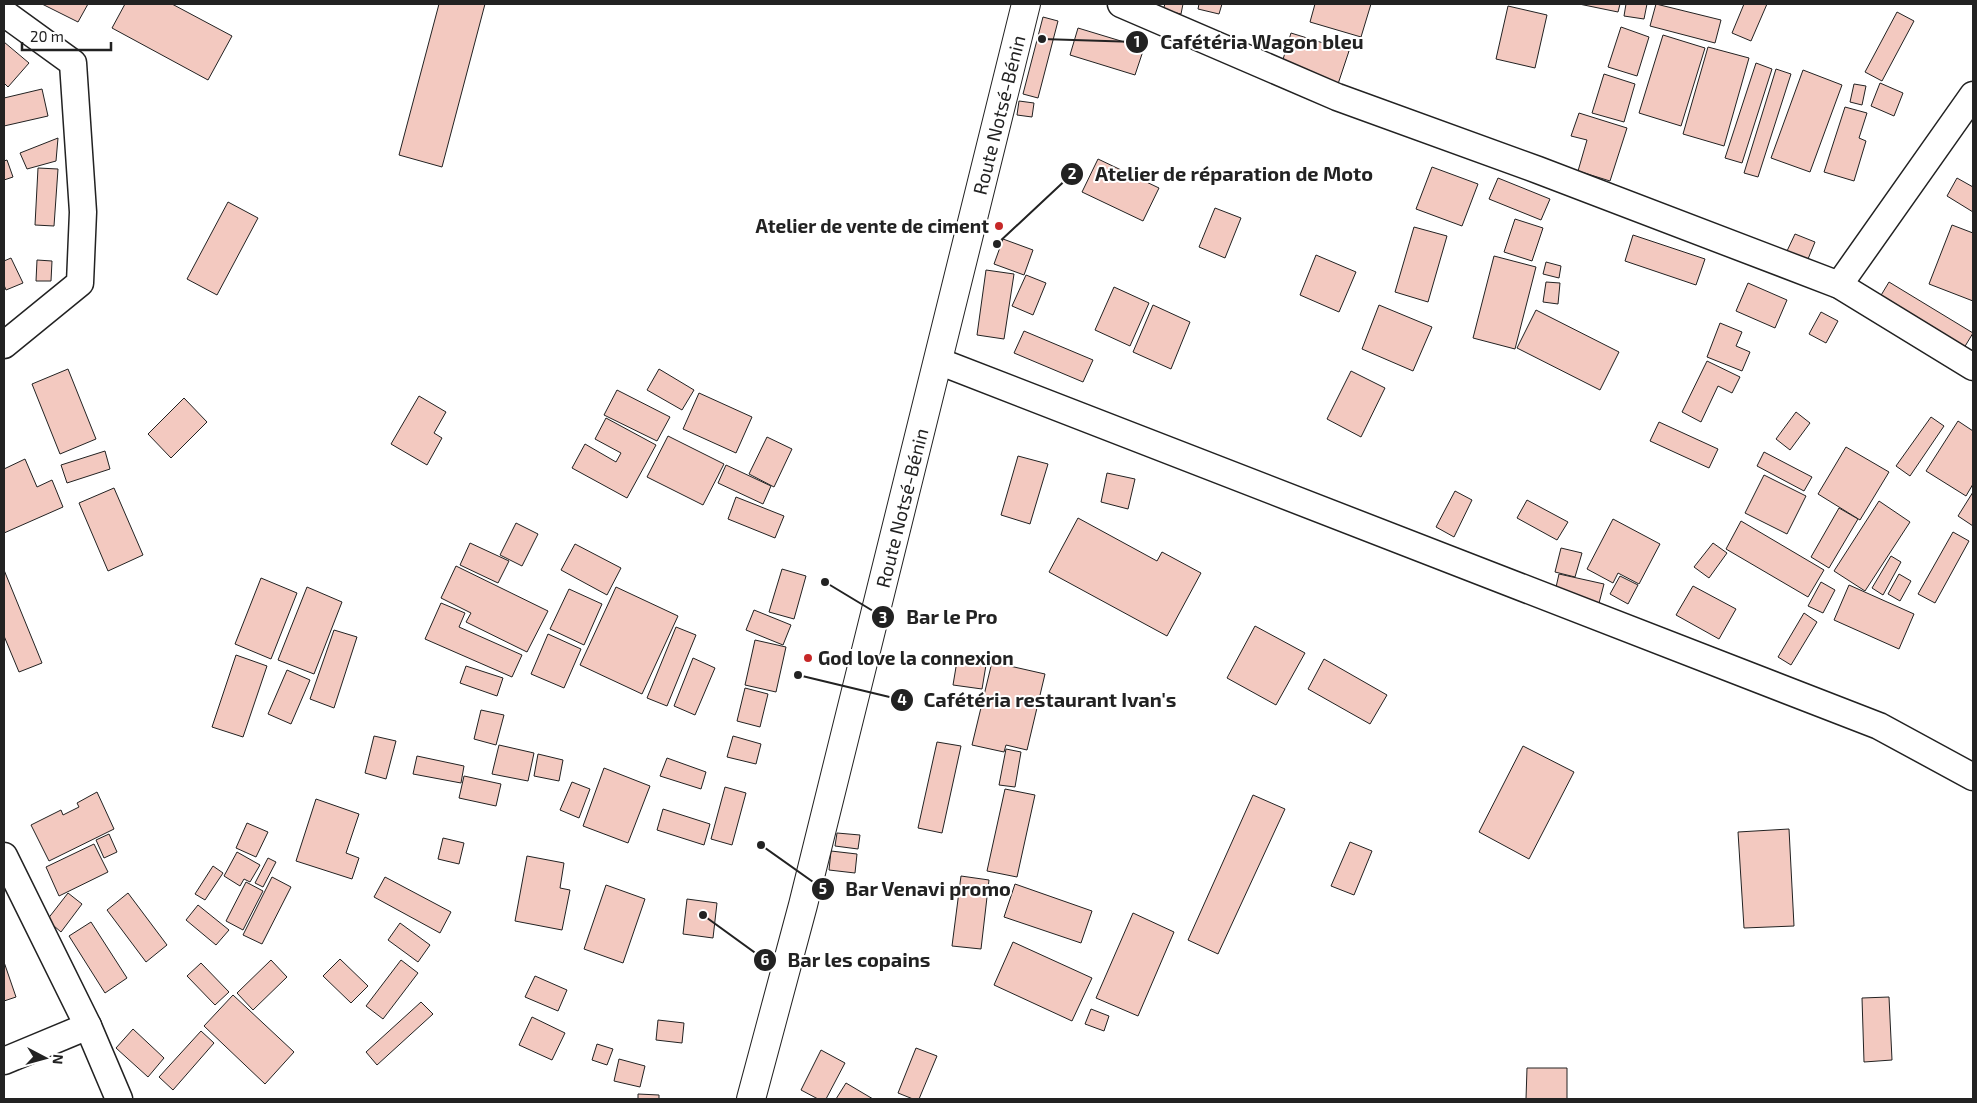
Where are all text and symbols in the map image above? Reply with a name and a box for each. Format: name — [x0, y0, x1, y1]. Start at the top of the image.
scale bar — [22, 20, 111, 52]
callout: Cafétéria Wagon bleu — [1125, 24, 1373, 59]
text: 20 m — [30, 27, 64, 45]
text: Cafétéria Wagon bleu — [1160, 29, 1364, 53]
text: 1 — [1134, 32, 1140, 50]
street label: Route Notsé-Bénin — [968, 33, 1029, 197]
callout: Atelier de réparation de Moto — [1060, 156, 1383, 191]
text: Atelier de réparation de Moto — [1095, 161, 1373, 185]
text: 2 — [1068, 164, 1077, 182]
place label: Atelier de vente de ciment — [755, 214, 989, 237]
marker: Atelier de vente de ciment — [993, 220, 1005, 232]
street label: Route Notsé-Bénin — [871, 426, 932, 590]
callout: Bar le Pro — [871, 600, 1008, 635]
text: Bar le Pro — [906, 604, 998, 628]
text: 3 — [879, 608, 887, 626]
place label: God love la connexion — [818, 646, 1014, 669]
marker: God love la connexion — [802, 652, 814, 664]
callout: Cafétéria restaurant Ivan's — [889, 682, 1187, 717]
text: Cafétéria restaurant Ivan's — [924, 687, 1176, 711]
text: 4 — [897, 690, 907, 708]
callout: Bar Venavi promo — [810, 872, 1022, 907]
text: Bar Venavi promo — [845, 876, 1011, 900]
text: 5 — [819, 879, 827, 897]
callout: Bar les copains — [752, 942, 941, 977]
text: Bar les copains — [788, 947, 930, 971]
text: 6 — [761, 950, 770, 968]
north arrow — [20, 1033, 70, 1083]
text: N — [49, 1053, 67, 1065]

